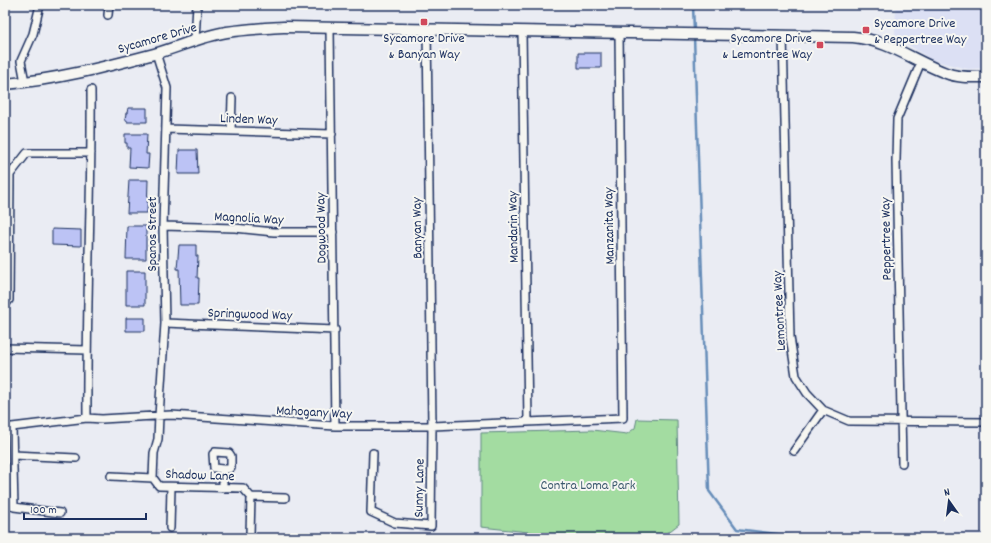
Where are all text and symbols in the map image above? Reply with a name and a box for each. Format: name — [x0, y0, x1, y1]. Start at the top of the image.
place label: Sycamore Drive & Peppertree Way — [874, 14, 967, 50]
marker: Sycamore Drive & Banyan Way — [419, 17, 429, 27]
street label: Sycamore Drive — [116, 18, 199, 60]
marker: Sycamore Drive & Peppertree Way — [861, 25, 871, 35]
place label: Sycamore Drive & Banyan Way — [383, 29, 465, 65]
place label: Sycamore Drive & Lemontree Way — [722, 29, 812, 65]
marker: Sycamore Drive & Lemontree Way — [815, 40, 825, 50]
street label: Linden Way — [220, 109, 278, 131]
street label: Manzanita Way — [599, 187, 621, 265]
street label: Mandarin Way — [503, 190, 525, 263]
street label: Dogwood Way — [311, 192, 333, 264]
street label: Spanos Street — [143, 196, 163, 272]
street label: Banyan Way — [407, 197, 429, 259]
street label: Peppertree Way — [876, 197, 898, 281]
street label: Magnolia Way — [214, 207, 284, 231]
street label: Lemontree Way — [768, 270, 792, 352]
street label: Springwood Way — [207, 304, 293, 326]
street label: Mahogany Way — [276, 401, 353, 425]
street label: Sunny Lane — [409, 458, 431, 518]
street label: Shadow Lane — [165, 465, 235, 487]
park label: Contra Loma Park — [541, 476, 636, 496]
north arrow — [929, 481, 969, 521]
text: N — [942, 485, 952, 502]
scale bar — [24, 495, 146, 521]
text: 100 m — [30, 502, 57, 519]

